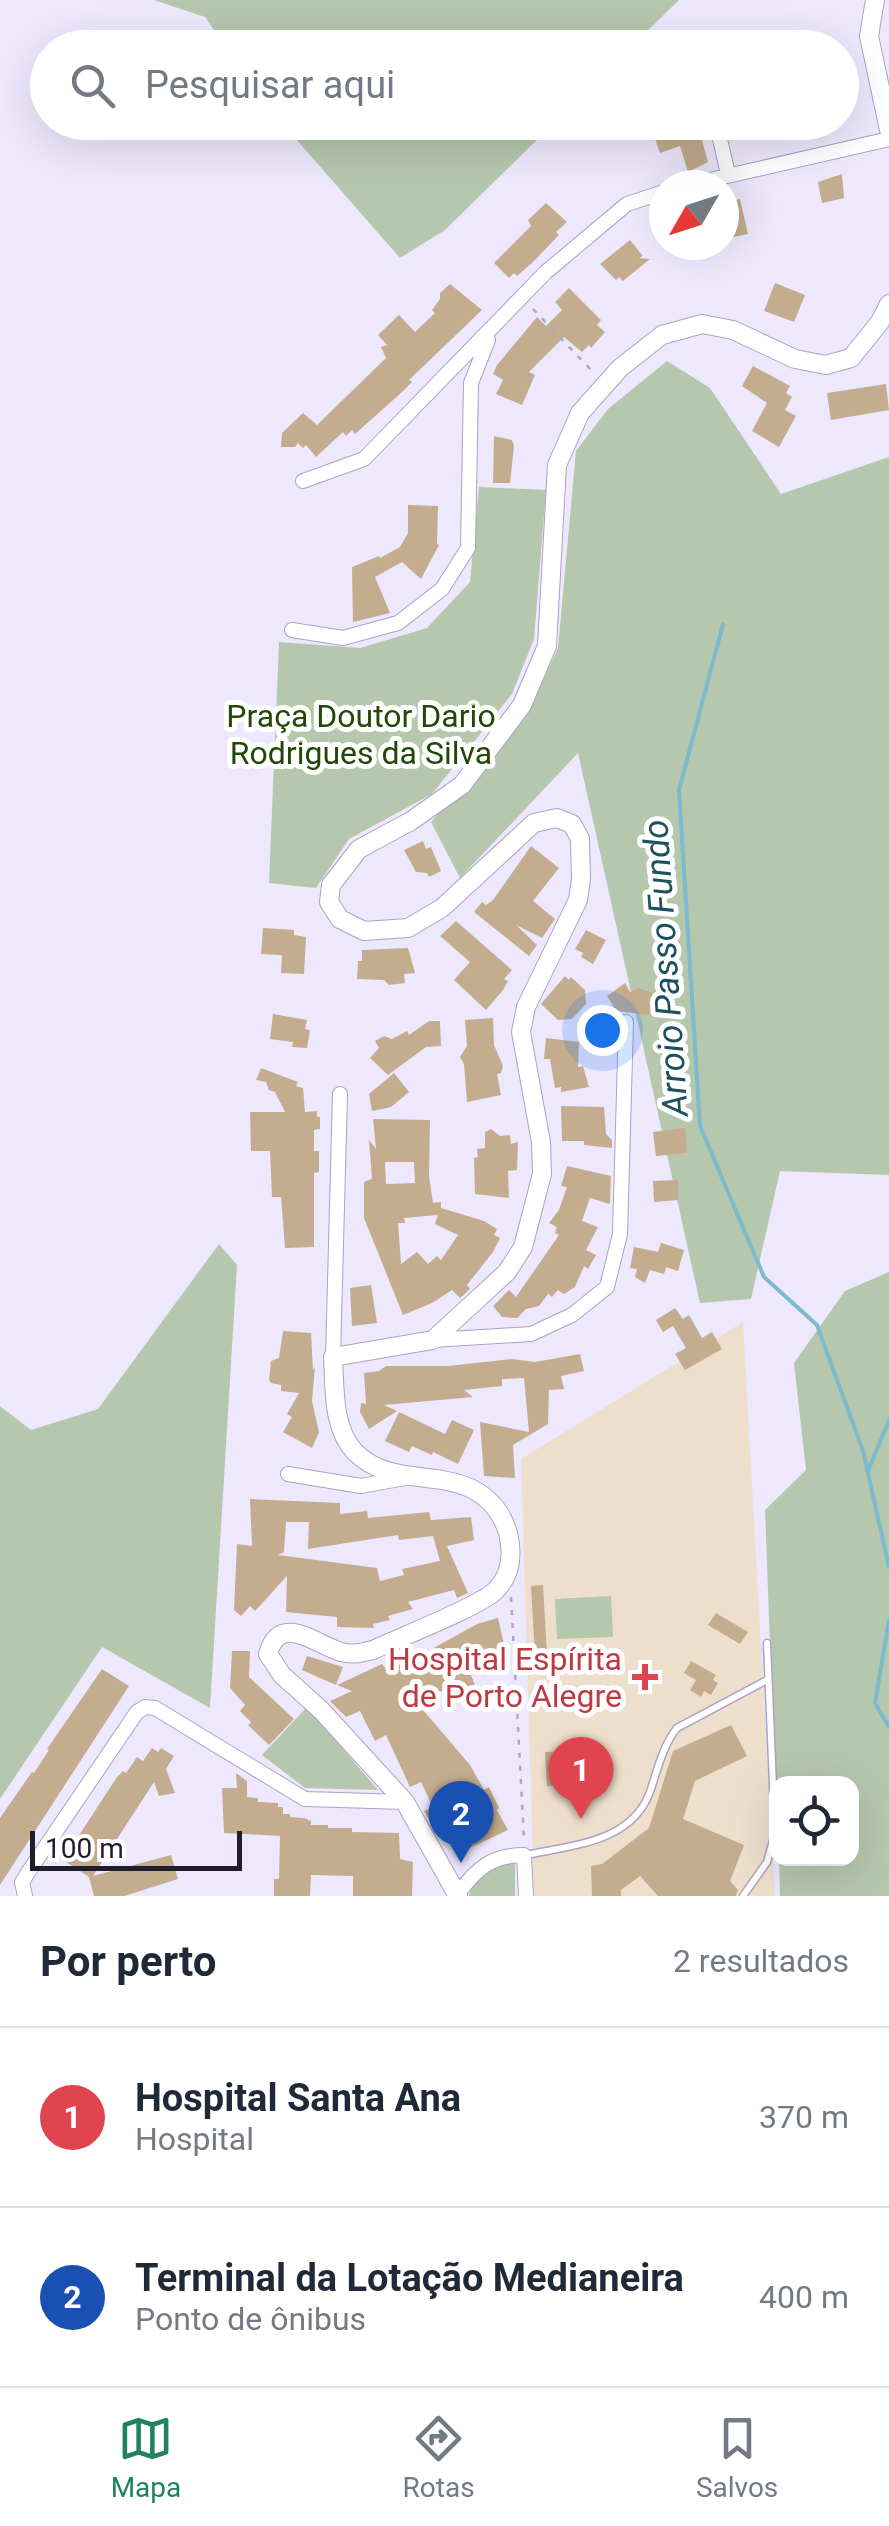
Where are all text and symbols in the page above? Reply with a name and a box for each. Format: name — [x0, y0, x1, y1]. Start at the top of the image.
search box — [30, 30, 859, 140]
icon: search — [65, 58, 120, 113]
text: Pesquisar aqui — [145, 63, 395, 107]
north arrow — [649, 170, 739, 260]
park label: Praça Doutor Dario Rodrigues da Silva — [226, 697, 496, 772]
water label: Arroio Passo Fundo — [635, 818, 697, 1120]
your location — [577, 1005, 628, 1056]
place label: Hospital Espírita de Porto Alegre — [388, 1640, 622, 1715]
marker: Hospital Espírita de Porto Alegre — [632, 1664, 658, 1690]
pin: 1 — [548, 1736, 614, 1819]
map controls — [769, 1776, 859, 1866]
button: locate — [769, 1776, 859, 1866]
pin: 2 — [428, 1780, 494, 1863]
scale bar — [30, 1826, 242, 1870]
text: 100 m — [45, 1832, 124, 1865]
text: Por perto — [40, 1937, 216, 1986]
text: 2 resultados — [673, 1942, 849, 1980]
text: Hospital Santa Ana — [135, 2076, 461, 2120]
text: 1 — [63, 2098, 82, 2136]
text: 370 m — [759, 2098, 849, 2136]
text: Hospital — [135, 2120, 254, 2158]
text: Terminal da Lotação Medianeira — [135, 2256, 684, 2300]
text: 2 — [63, 2278, 82, 2316]
text: 400 m — [759, 2278, 849, 2316]
text: Ponto de ônibus — [135, 2300, 366, 2338]
tab: Mapa — [111, 2411, 181, 2504]
tab: Rotas — [403, 2411, 475, 2504]
tab: Salvos — [696, 2411, 778, 2504]

